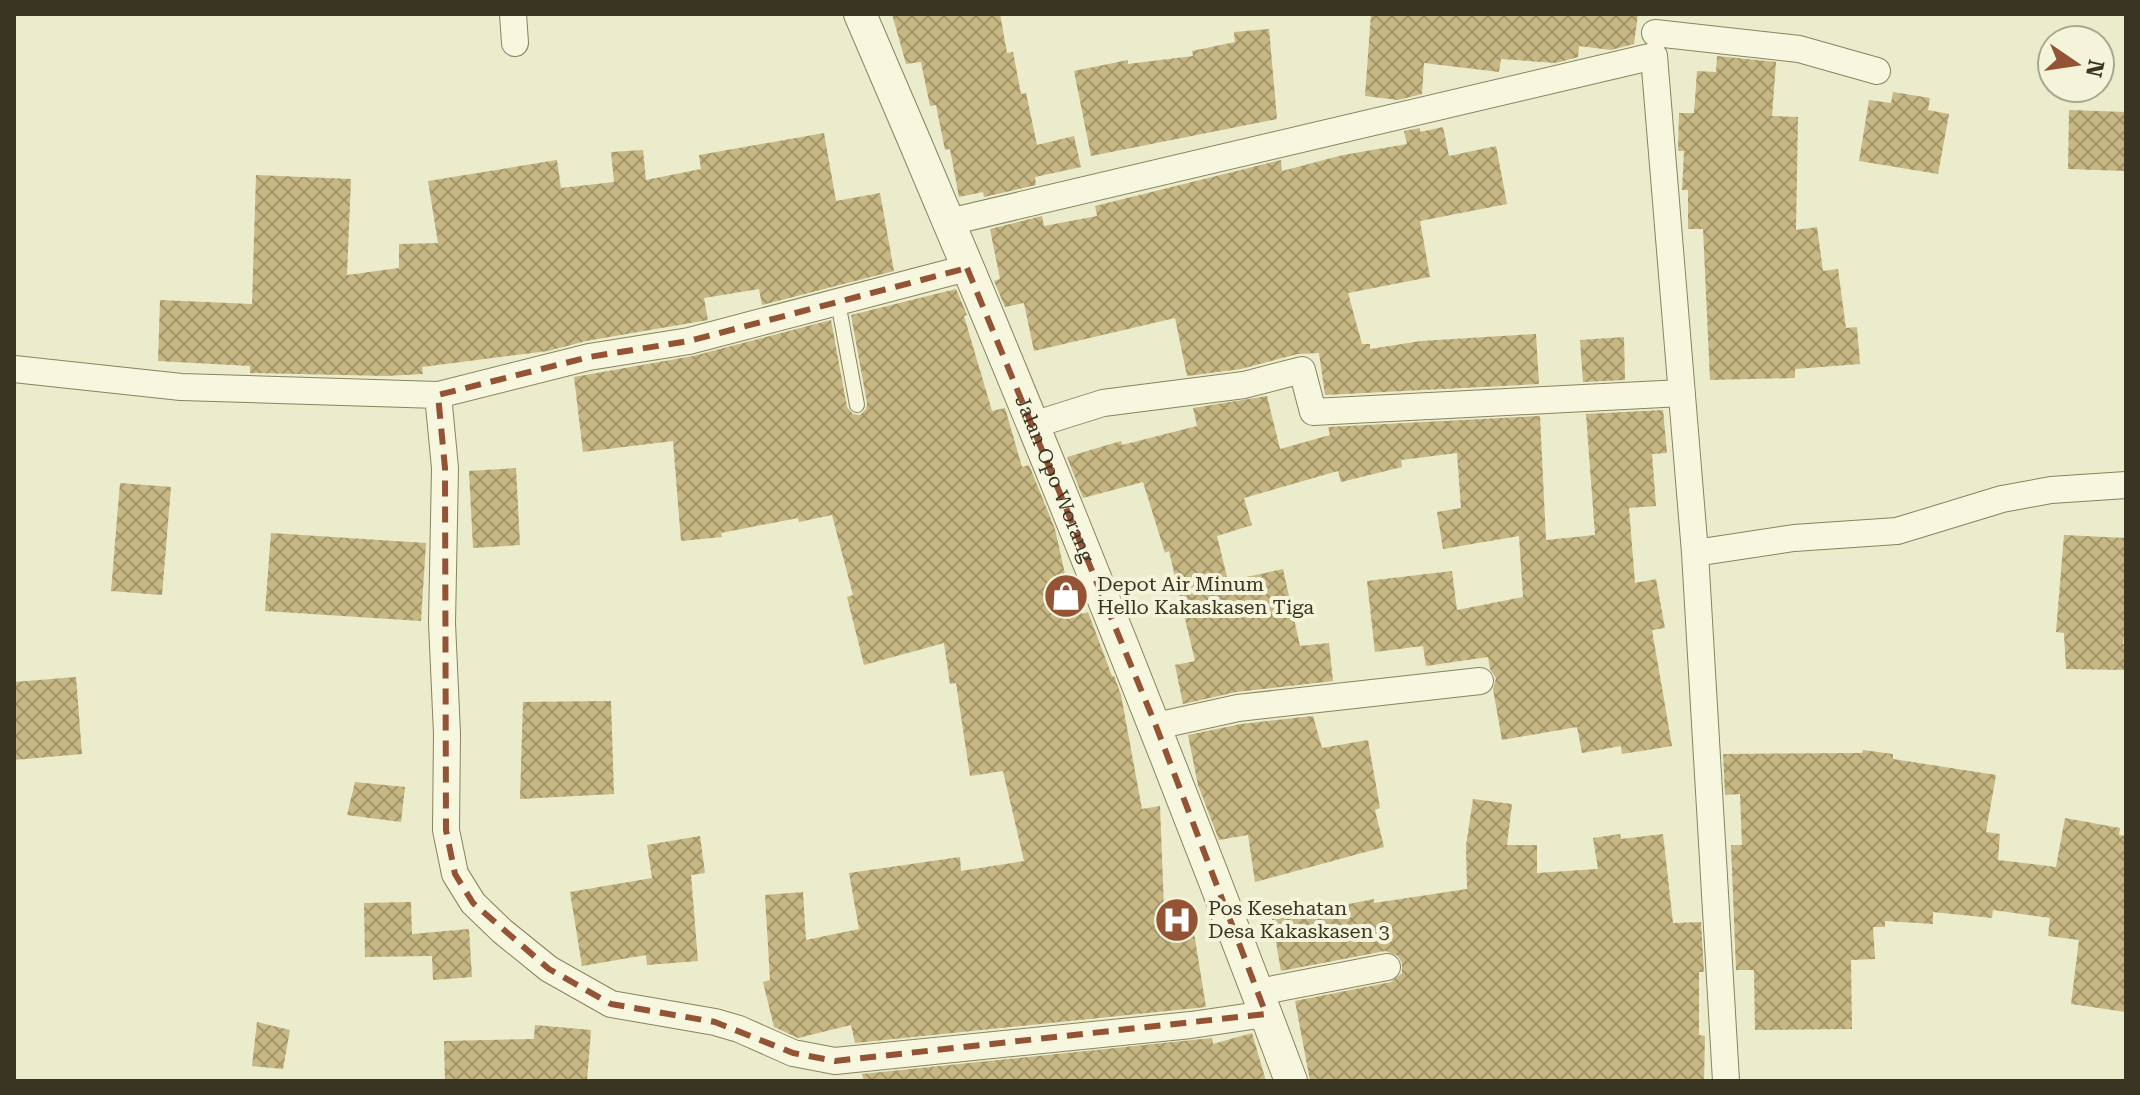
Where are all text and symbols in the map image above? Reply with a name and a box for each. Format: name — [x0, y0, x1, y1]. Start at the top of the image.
north arrow — [2036, 24, 2116, 104]
text: N — [2081, 57, 2109, 80]
street label: Jalan Opo Worang — [1010, 392, 1100, 566]
shop icon: Depot Air Minum Hello Kakaskasen Tiga — [1042, 572, 1090, 620]
place label: Depot Air Minum Hello Kakaskasen Tiga — [1097, 572, 1314, 619]
hospital icon: Pos Kesehatan Desa Kakaskasen 3 — [1153, 896, 1201, 944]
place label: Pos Kesehatan Desa Kakaskasen 3 — [1208, 896, 1390, 943]

